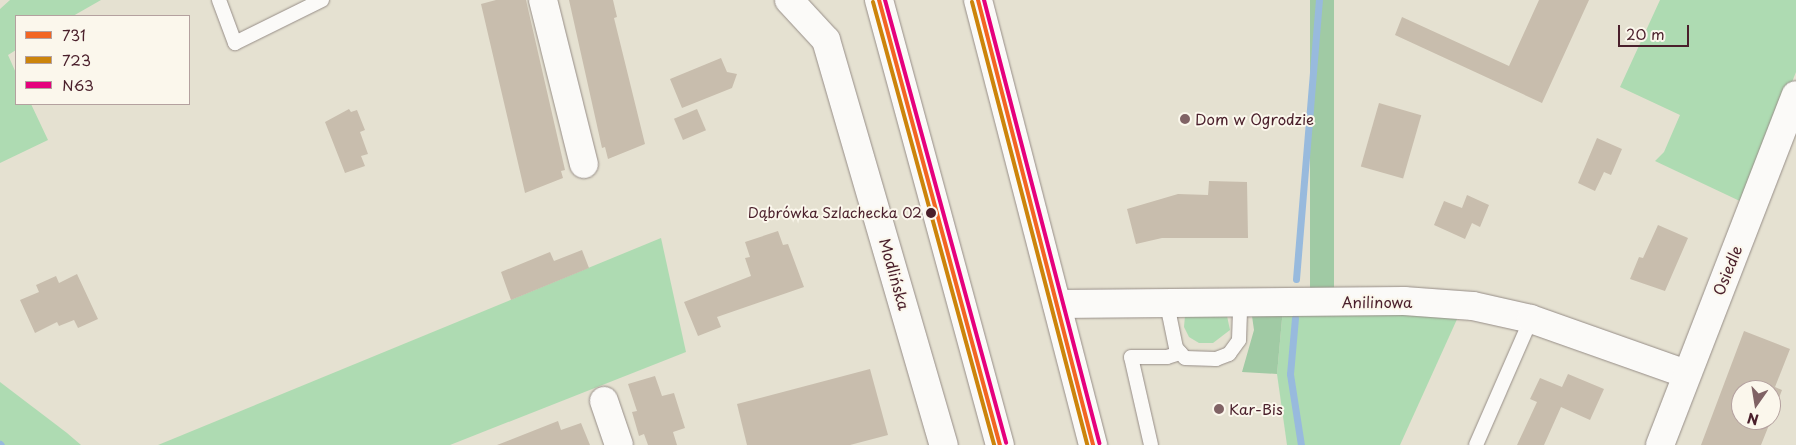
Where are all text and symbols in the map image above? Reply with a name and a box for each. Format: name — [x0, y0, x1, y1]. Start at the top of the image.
legend — [15, 15, 190, 105]
scale bar — [1621, 15, 1692, 47]
text: 20 m — [1626, 22, 1665, 45]
text: 731 — [62, 23, 86, 46]
text: 723 — [62, 48, 91, 71]
text: N63 — [62, 73, 94, 96]
place label: Dom w Ogrodzie — [1195, 110, 1313, 128]
marker: Dom w Ogrodzie — [1179, 113, 1191, 125]
place label: Dąbrówka Szlachecka 02 — [748, 205, 922, 221]
marker: Dąbrówka Szlachecka 02 — [926, 208, 936, 218]
street label: Modlińska — [876, 236, 914, 312]
street label: Osiedle — [1709, 242, 1745, 298]
street label: Anilinowa — [1342, 293, 1412, 311]
north arrow — [1731, 380, 1781, 430]
place label: Kar-Bis — [1229, 400, 1283, 418]
marker: Kar-Bis — [1213, 403, 1225, 415]
text: N — [1745, 408, 1761, 431]

